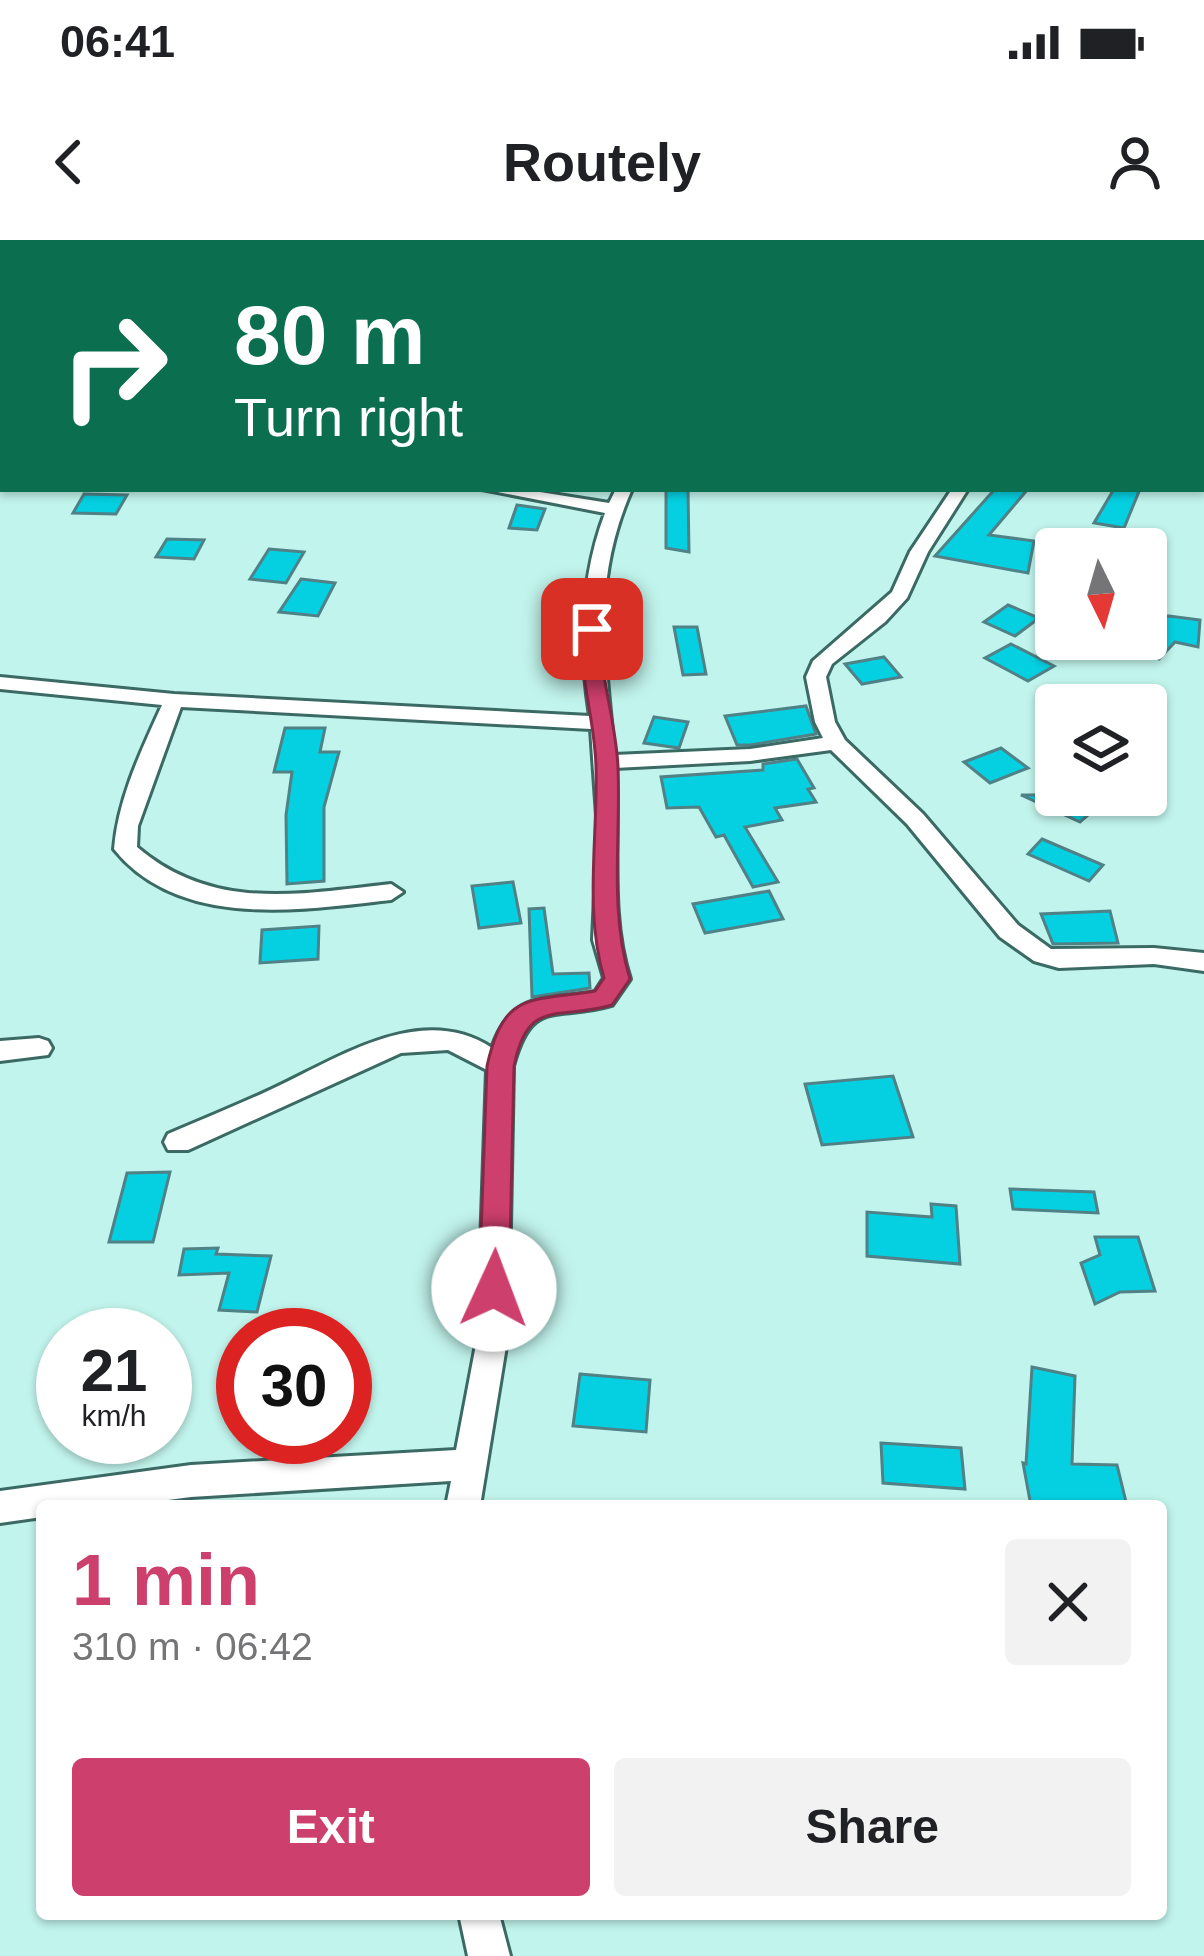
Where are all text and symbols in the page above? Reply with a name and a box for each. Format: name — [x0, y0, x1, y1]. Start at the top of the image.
text: 06:41 — [60, 16, 175, 67]
icon: back — [36, 129, 102, 195]
icon: person — [1102, 129, 1168, 195]
text: Routely — [503, 132, 701, 192]
icon: right — [36, 288, 192, 444]
text: 80 m — [234, 288, 425, 382]
text: Turn right — [234, 387, 463, 447]
north arrow — [1035, 528, 1167, 660]
map controls — [1035, 528, 1167, 816]
pin — [541, 578, 643, 680]
icon: arrive — [559, 596, 625, 662]
button: layers — [1035, 684, 1167, 816]
position arrow — [431, 1226, 557, 1352]
speed limit sign: 30 — [216, 1308, 372, 1464]
text: 21 — [81, 1337, 147, 1404]
text: km/h — [81, 1399, 147, 1432]
button: close — [1005, 1539, 1131, 1665]
text: 1 min — [72, 1540, 260, 1620]
text: 310 m · 06:42 — [72, 1625, 313, 1668]
button: Exit — [72, 1758, 590, 1896]
button: Share — [614, 1758, 1131, 1896]

